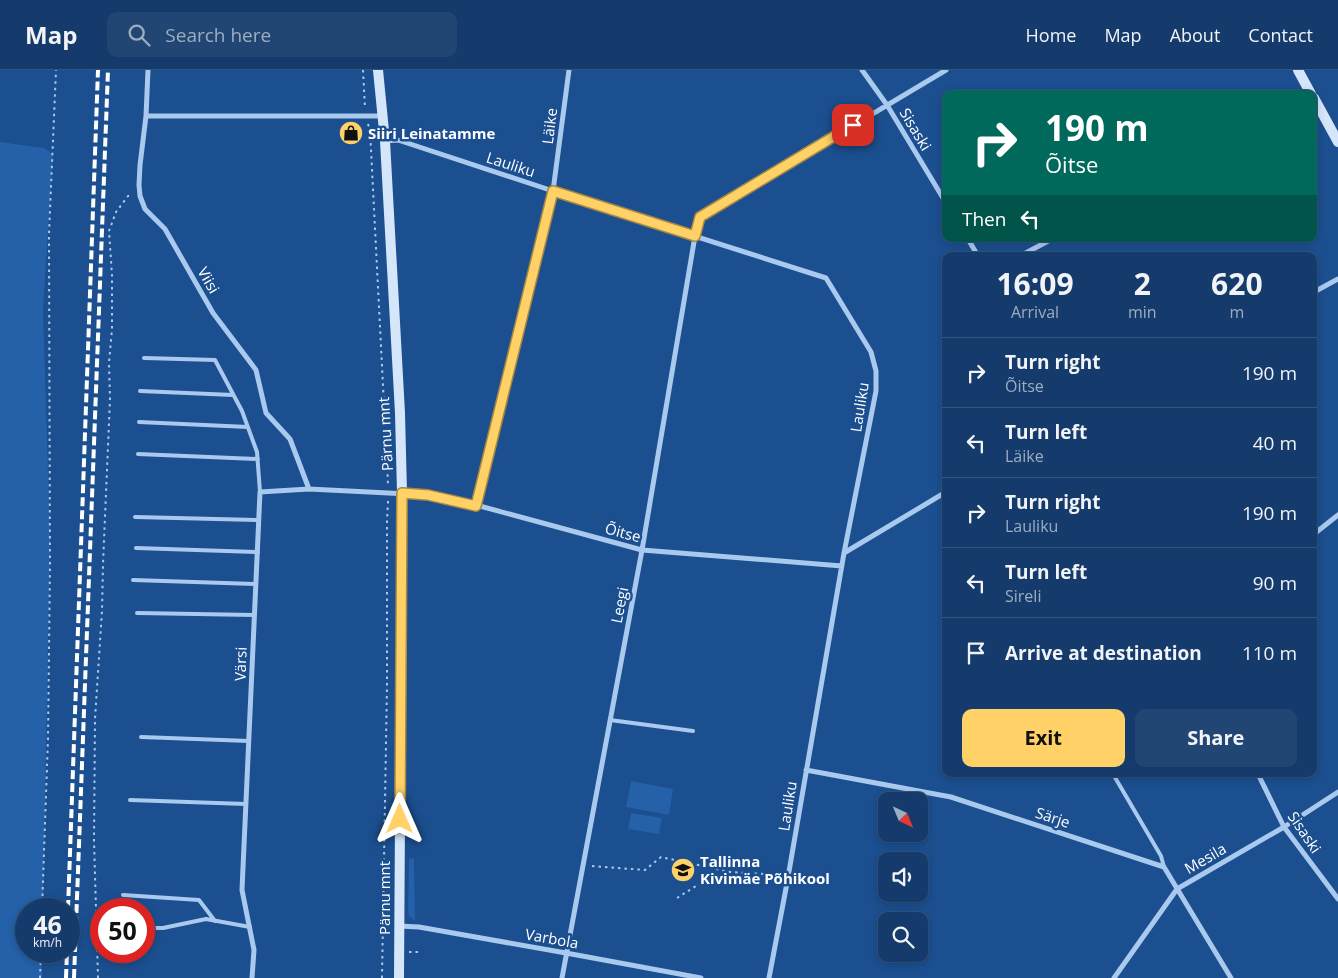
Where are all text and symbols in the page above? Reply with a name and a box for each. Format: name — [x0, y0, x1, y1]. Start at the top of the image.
search box — [107, 12, 457, 57]
text: Map — [25, 18, 77, 51]
icon: search — [125, 21, 153, 49]
text: Search here — [165, 22, 271, 48]
text: Home — [1026, 23, 1076, 47]
text: Map — [1104, 23, 1142, 47]
text: About — [1170, 23, 1220, 47]
text: Contact — [1248, 23, 1313, 47]
pin — [832, 104, 874, 146]
street label: Sisaski — [896, 104, 936, 154]
text: 190 m — [1045, 104, 1149, 151]
street label: Läike — [537, 107, 561, 145]
icon: right — [962, 110, 1027, 175]
icon: arrive — [839, 111, 867, 139]
shop icon: Siiri Leinatamme — [338, 120, 364, 146]
place label: Siiri Leinatamme — [368, 123, 496, 143]
street label: Lauliku — [484, 147, 538, 181]
text: Õitse — [1045, 149, 1098, 179]
icon: left — [1016, 205, 1044, 233]
text: Then — [962, 206, 1006, 232]
street label: Viisi — [193, 263, 225, 297]
text: 16:09 — [996, 263, 1074, 304]
text: 2 — [1134, 263, 1151, 304]
text: 620 — [1211, 263, 1263, 304]
text: Arrival — [1011, 301, 1059, 323]
text: min — [1128, 301, 1157, 323]
text: m — [1229, 301, 1244, 323]
text: Turn right — [1005, 349, 1100, 375]
icon: right — [962, 359, 990, 387]
text: 190 m — [1242, 360, 1297, 386]
text: Õitse — [1005, 375, 1044, 397]
street label: Lauliku — [845, 381, 873, 433]
street label: Pärnu mnt — [373, 396, 397, 472]
text: Turn left — [1005, 419, 1087, 445]
icon: left — [962, 429, 990, 457]
text: 40 m — [1253, 430, 1297, 456]
text: Läike — [1005, 445, 1044, 467]
text: Turn right — [1005, 489, 1100, 515]
icon: right — [962, 499, 990, 527]
text: 190 m — [1242, 500, 1297, 526]
text: Lauliku — [1005, 515, 1058, 537]
street label: Õitse — [603, 518, 643, 546]
text: Turn left — [1005, 559, 1087, 585]
icon: left — [962, 569, 990, 597]
text: 90 m — [1253, 570, 1297, 596]
street label: Leegi — [606, 585, 632, 625]
text: Sireli — [1005, 585, 1041, 607]
icon: arrive — [962, 639, 990, 667]
text: Arrive at destination — [1005, 640, 1202, 666]
text: 110 m — [1242, 640, 1297, 666]
street label: Värsi — [229, 646, 251, 682]
button: Exit — [962, 709, 1125, 767]
button: Share — [1135, 709, 1297, 767]
street label: Lauliku — [773, 780, 801, 832]
position arrow — [373, 792, 425, 844]
north arrow — [878, 792, 928, 842]
map controls — [878, 792, 928, 962]
street label: Särje — [1033, 802, 1073, 832]
street label: Sisaski — [1284, 807, 1326, 857]
street label: Mesila — [1181, 838, 1229, 878]
place label: Tallinna Kivimäe Põhikool — [700, 851, 830, 888]
button: sound — [878, 852, 928, 902]
school or university icon: Tallinna Kivimäe Põhikool — [670, 857, 696, 883]
street label: Pärnu mnt — [374, 861, 394, 935]
speed limit sign: 50 — [90, 898, 155, 963]
text: 46 — [33, 907, 62, 941]
button: search — [878, 912, 928, 962]
street label: Varbola — [524, 923, 580, 953]
text: km/h — [33, 934, 62, 951]

